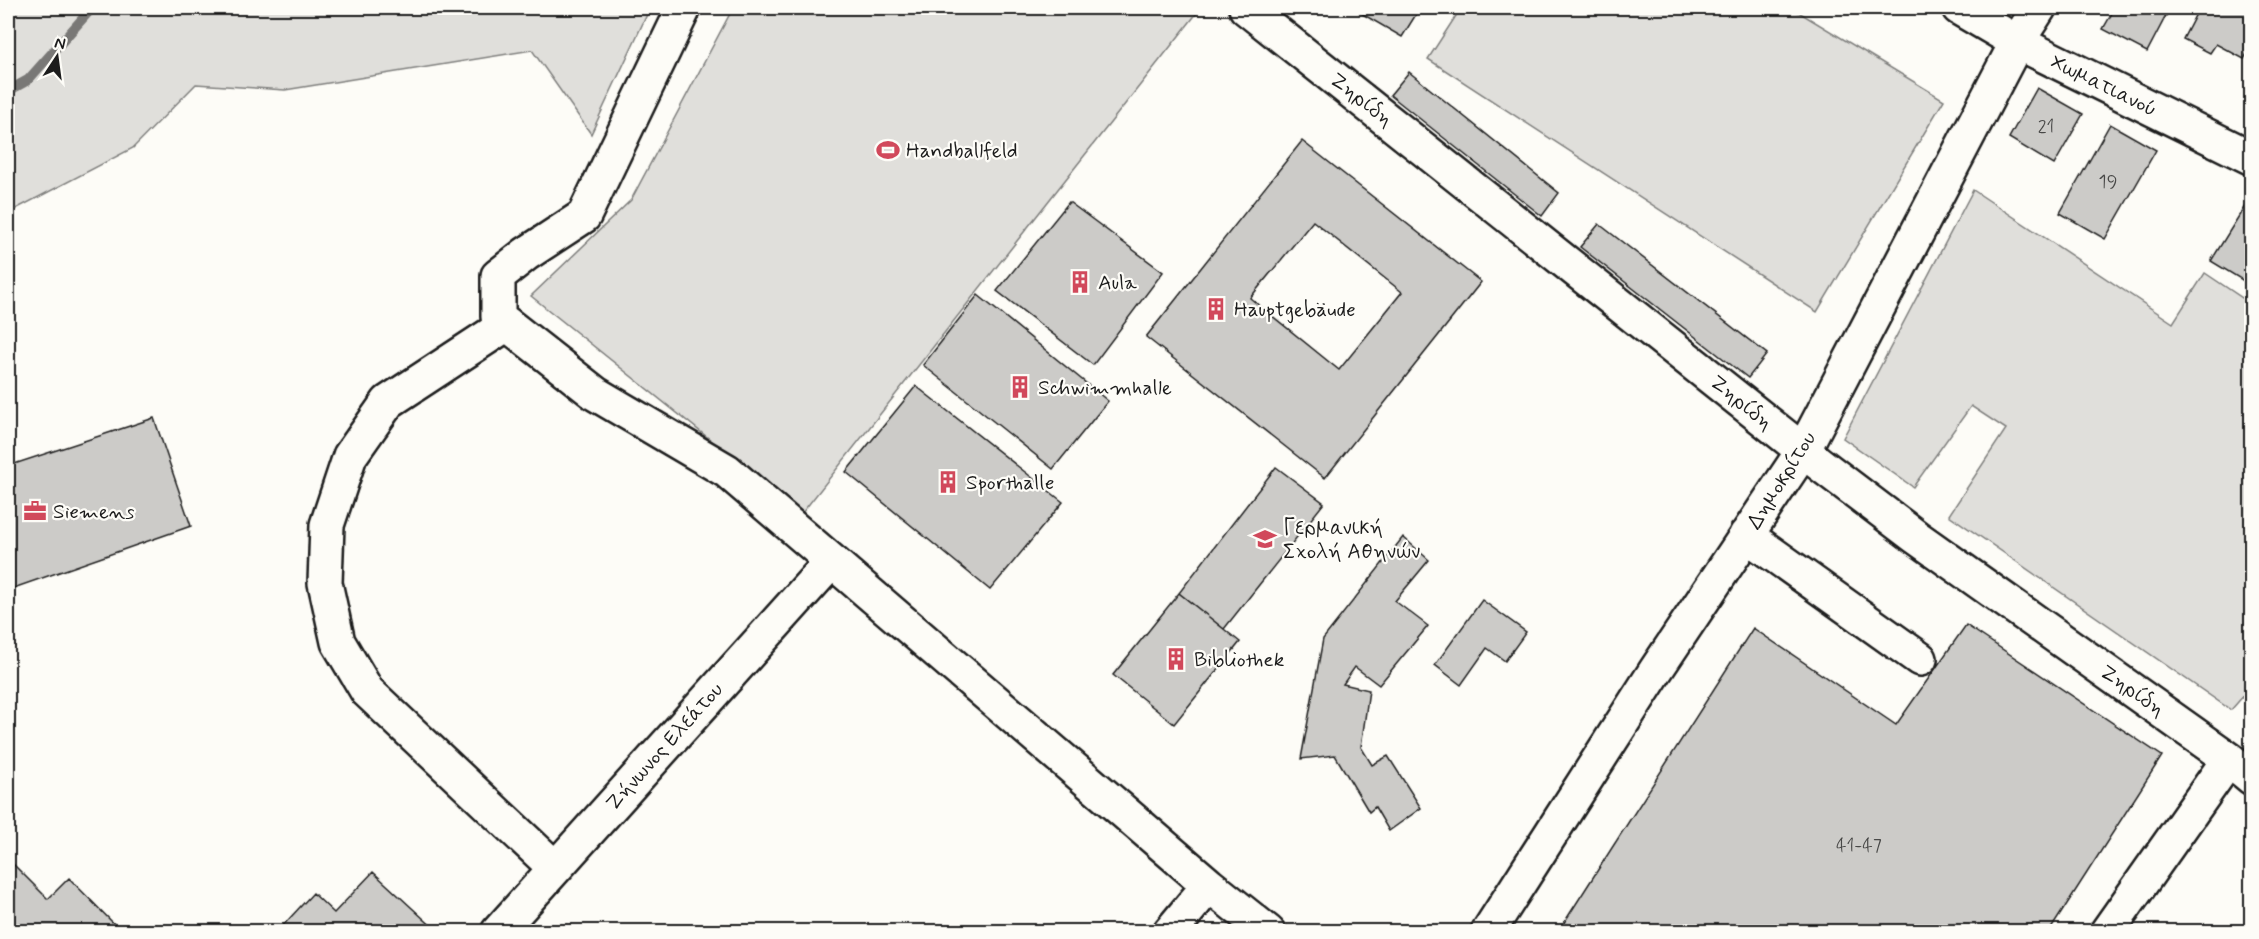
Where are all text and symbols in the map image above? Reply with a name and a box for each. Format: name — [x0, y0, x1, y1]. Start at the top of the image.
north arrow — [27, 27, 87, 87]
text: N — [52, 32, 68, 55]
street label: Χωματιανού — [2046, 48, 2161, 124]
street label: Ζηρίδη — [1324, 66, 1399, 133]
house number: 21 — [2038, 115, 2054, 139]
sports icon: Handballfeld — [875, 137, 901, 163]
place label: Handballfeld — [906, 137, 1018, 165]
house number: 19 — [2099, 170, 2117, 194]
building icon: Aula — [1067, 269, 1093, 295]
place label: Aula — [1098, 269, 1137, 297]
building icon: Hauptgebäude — [1203, 296, 1229, 322]
place label: Hauptgebäude — [1234, 296, 1356, 324]
street label: Ζηρίδη — [1704, 369, 1779, 437]
building icon: Schwimmhalle — [1007, 374, 1033, 400]
place label: Schwimmhalle — [1038, 374, 1172, 402]
street label: Δημοκρίτου — [1741, 426, 1823, 535]
building icon: Sporthalle — [935, 469, 961, 495]
place label: Sporthalle — [966, 469, 1055, 497]
office icon: Siemens — [22, 498, 48, 524]
place label: Siemens — [53, 498, 134, 526]
place label: Γερμανική Σχολή Αθηνών — [1283, 514, 1420, 566]
school or university icon: Γερμανική Σχολή Αθηνών — [1252, 526, 1278, 552]
building icon: Bibliothek — [1163, 646, 1189, 672]
place label: Bibliothek — [1194, 646, 1285, 674]
street label: Ζηρίδη — [2094, 658, 2171, 723]
street label: Ζήνωνος Ελεάτου — [600, 677, 730, 817]
house number: 41-47 — [1836, 834, 1882, 858]

